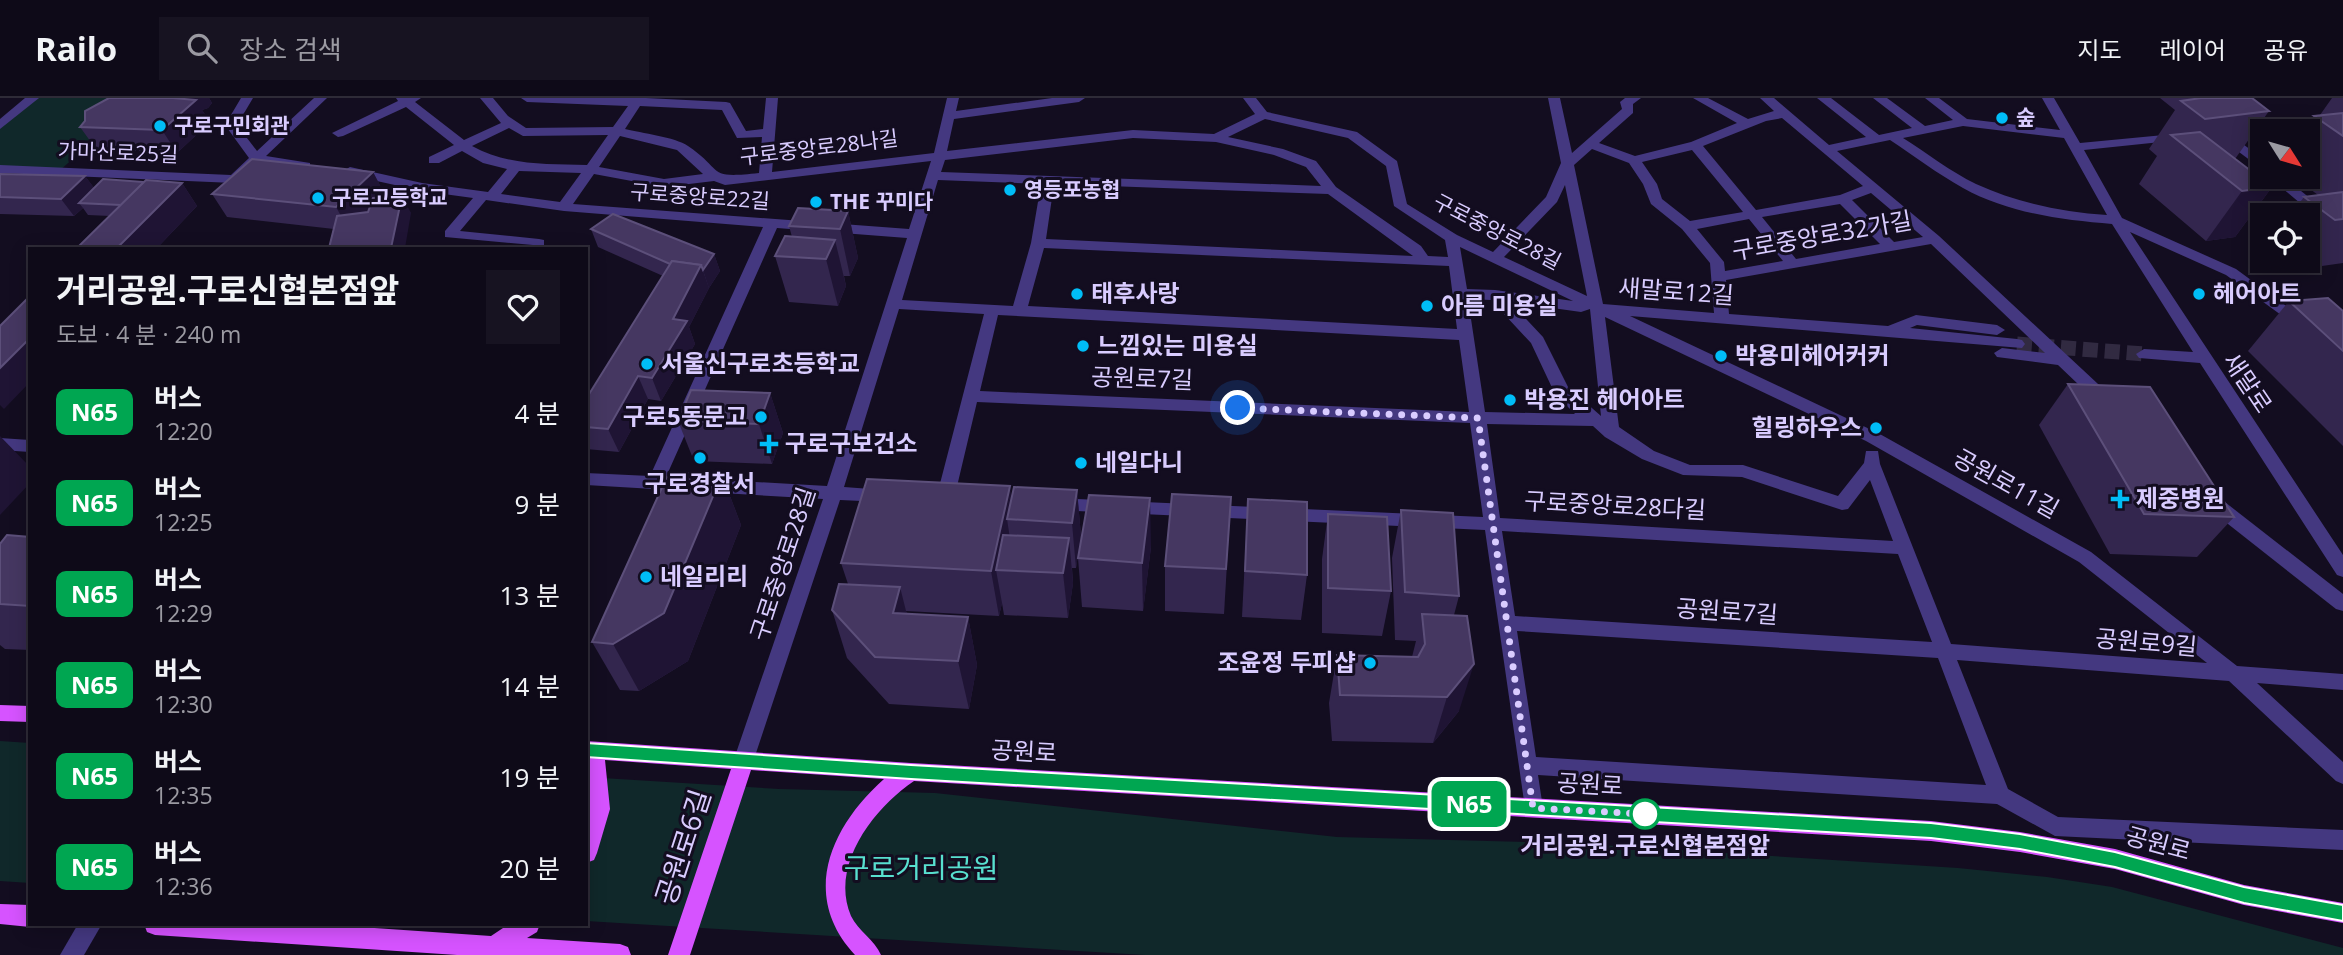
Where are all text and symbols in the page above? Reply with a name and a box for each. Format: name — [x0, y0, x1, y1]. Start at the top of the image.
search box — [159, 17, 649, 80]
text: Railo — [35, 26, 117, 71]
icon: search — [183, 29, 221, 67]
text: 장소 검색 — [239, 31, 342, 67]
text: 지도 — [2077, 33, 2122, 66]
text: 레이어 — [2160, 33, 2226, 66]
text: 공유 — [2264, 33, 2308, 66]
place label: 숲 — [2016, 103, 2035, 131]
marker: 숲 — [1994, 110, 2010, 126]
place label: 구로구민회관 — [174, 111, 290, 139]
marker: 구로구민회관 — [152, 118, 168, 134]
north arrow — [2250, 119, 2320, 189]
map controls — [2250, 119, 2320, 273]
street label: 구로중앙로28나길 — [738, 123, 900, 171]
street label: 가마산로25길 — [57, 136, 179, 168]
place label: 영등포농협 — [1024, 175, 1121, 203]
street label: 구로중앙로22길 — [629, 177, 771, 215]
marker: 영등포농협 — [1002, 182, 1018, 198]
place label: 구로고등학교 — [332, 183, 448, 211]
place label: THE 꾸미다 — [830, 187, 933, 215]
street label: 구로중앙로28길 — [1429, 187, 1566, 275]
marker: 구로고등학교 — [310, 190, 326, 206]
marker: THE 꾸미다 — [808, 194, 824, 210]
street label: 구로중앙로32가길 — [1729, 202, 1914, 267]
button: locate — [2250, 203, 2320, 273]
text: 거리공원.구로신협본점앞 — [56, 267, 399, 312]
button: heart — [486, 270, 560, 344]
street label: 새말로12길 — [1617, 270, 1735, 311]
place label: 태후사랑 — [1091, 276, 1179, 309]
place label: 헤어아트 — [2213, 276, 2301, 309]
marker: 태후사랑 — [1069, 286, 1085, 302]
marker: 헤어아트 — [2191, 286, 2207, 302]
place label: 아름 미용실 — [1441, 288, 1558, 321]
marker: 아름 미용실 — [1419, 298, 1435, 314]
text: 도보 · 4 분 · 240 m — [56, 318, 241, 350]
place label: 느낌있는 미용실 — [1097, 328, 1258, 361]
marker: 느낌있는 미용실 — [1075, 338, 1091, 354]
place label: 박용미헤어커커 — [1735, 338, 1890, 371]
street label: 새말로 — [2216, 345, 2280, 419]
place label: 서울신구로초등학교 — [661, 346, 860, 379]
marker: 박용미헤어커커 — [1713, 348, 1729, 364]
marker: 서울신구로초등학교 — [639, 356, 655, 372]
street label: 공원로7길 — [1090, 359, 1194, 396]
text: 버스 — [154, 379, 202, 415]
place label: 박용진 헤어아트 — [1524, 382, 1685, 415]
your location — [1220, 390, 1255, 425]
marker: 박용진 헤어아트 — [1502, 392, 1518, 408]
text: N65 — [71, 395, 118, 428]
text: 4 분 — [514, 395, 560, 431]
place label: 구로5동문고 — [623, 399, 747, 432]
marker: 구로5동문고 — [753, 409, 769, 425]
place label: 힐링하우스 — [1752, 410, 1862, 443]
text: 12:20 — [154, 415, 213, 447]
marker: 힐링하우스 — [1868, 420, 1884, 436]
place label: 구로구보건소 — [785, 426, 917, 459]
marker: 구로구보건소 — [759, 434, 779, 454]
street label: 공원로11길 — [1948, 440, 2065, 525]
place label: 네일다니 — [1095, 445, 1183, 478]
marker: 구로경찰서 — [692, 450, 708, 466]
marker: 네일다니 — [1073, 455, 1089, 471]
place label: 구로경찰서 — [645, 466, 755, 499]
text: 버스 — [154, 470, 202, 506]
place label: 제중병원 — [2136, 481, 2224, 514]
street label: 구로중앙로28길 — [741, 482, 822, 645]
street label: 구로중앙로28다길 — [1523, 483, 1707, 526]
text: N65 — [71, 486, 118, 519]
text: 9 분 — [514, 486, 560, 522]
marker: 제중병원 — [2110, 489, 2130, 509]
text: 12:25 — [154, 506, 213, 538]
place label: 네일리리 — [660, 559, 748, 592]
text: 버스 — [154, 561, 202, 597]
marker: 네일리리 — [638, 569, 654, 585]
text: N65 — [71, 577, 118, 610]
text: 13 분 — [500, 577, 560, 613]
street label: 공원로7길 — [1675, 590, 1779, 631]
text: 12:29 — [154, 597, 213, 629]
street label: 공원로9길 — [2094, 621, 2198, 662]
place label: 조윤정 두피샵 — [1217, 645, 1356, 678]
text: 버스 — [154, 652, 202, 688]
marker: 조윤정 두피샵 — [1362, 655, 1378, 671]
text: N65 — [71, 668, 118, 701]
text: 14 분 — [500, 668, 560, 704]
text: 12:30 — [154, 688, 213, 720]
street label: 공원로 — [990, 732, 1058, 769]
text: 버스 — [154, 743, 202, 779]
text: N65 — [71, 759, 118, 792]
text: 19 분 — [500, 759, 560, 795]
street label: 공원로 — [1556, 765, 1624, 802]
text: 12:35 — [154, 779, 213, 811]
line badge: N65 — [1429, 781, 1509, 827]
street label: 공원로6길 — [646, 784, 719, 909]
text: N65 — [1446, 787, 1492, 820]
marker: 거리공원.구로신협본점앞 — [1630, 799, 1660, 829]
street label: 공원로 — [2122, 818, 2195, 867]
place label: 거리공원.구로신협본점앞 — [1520, 828, 1770, 861]
text: 버스 — [154, 834, 202, 870]
park label: 구로거리공원 — [844, 848, 998, 886]
text: N65 — [71, 850, 118, 883]
text: 20 분 — [500, 850, 560, 886]
text: 12:36 — [154, 870, 213, 902]

